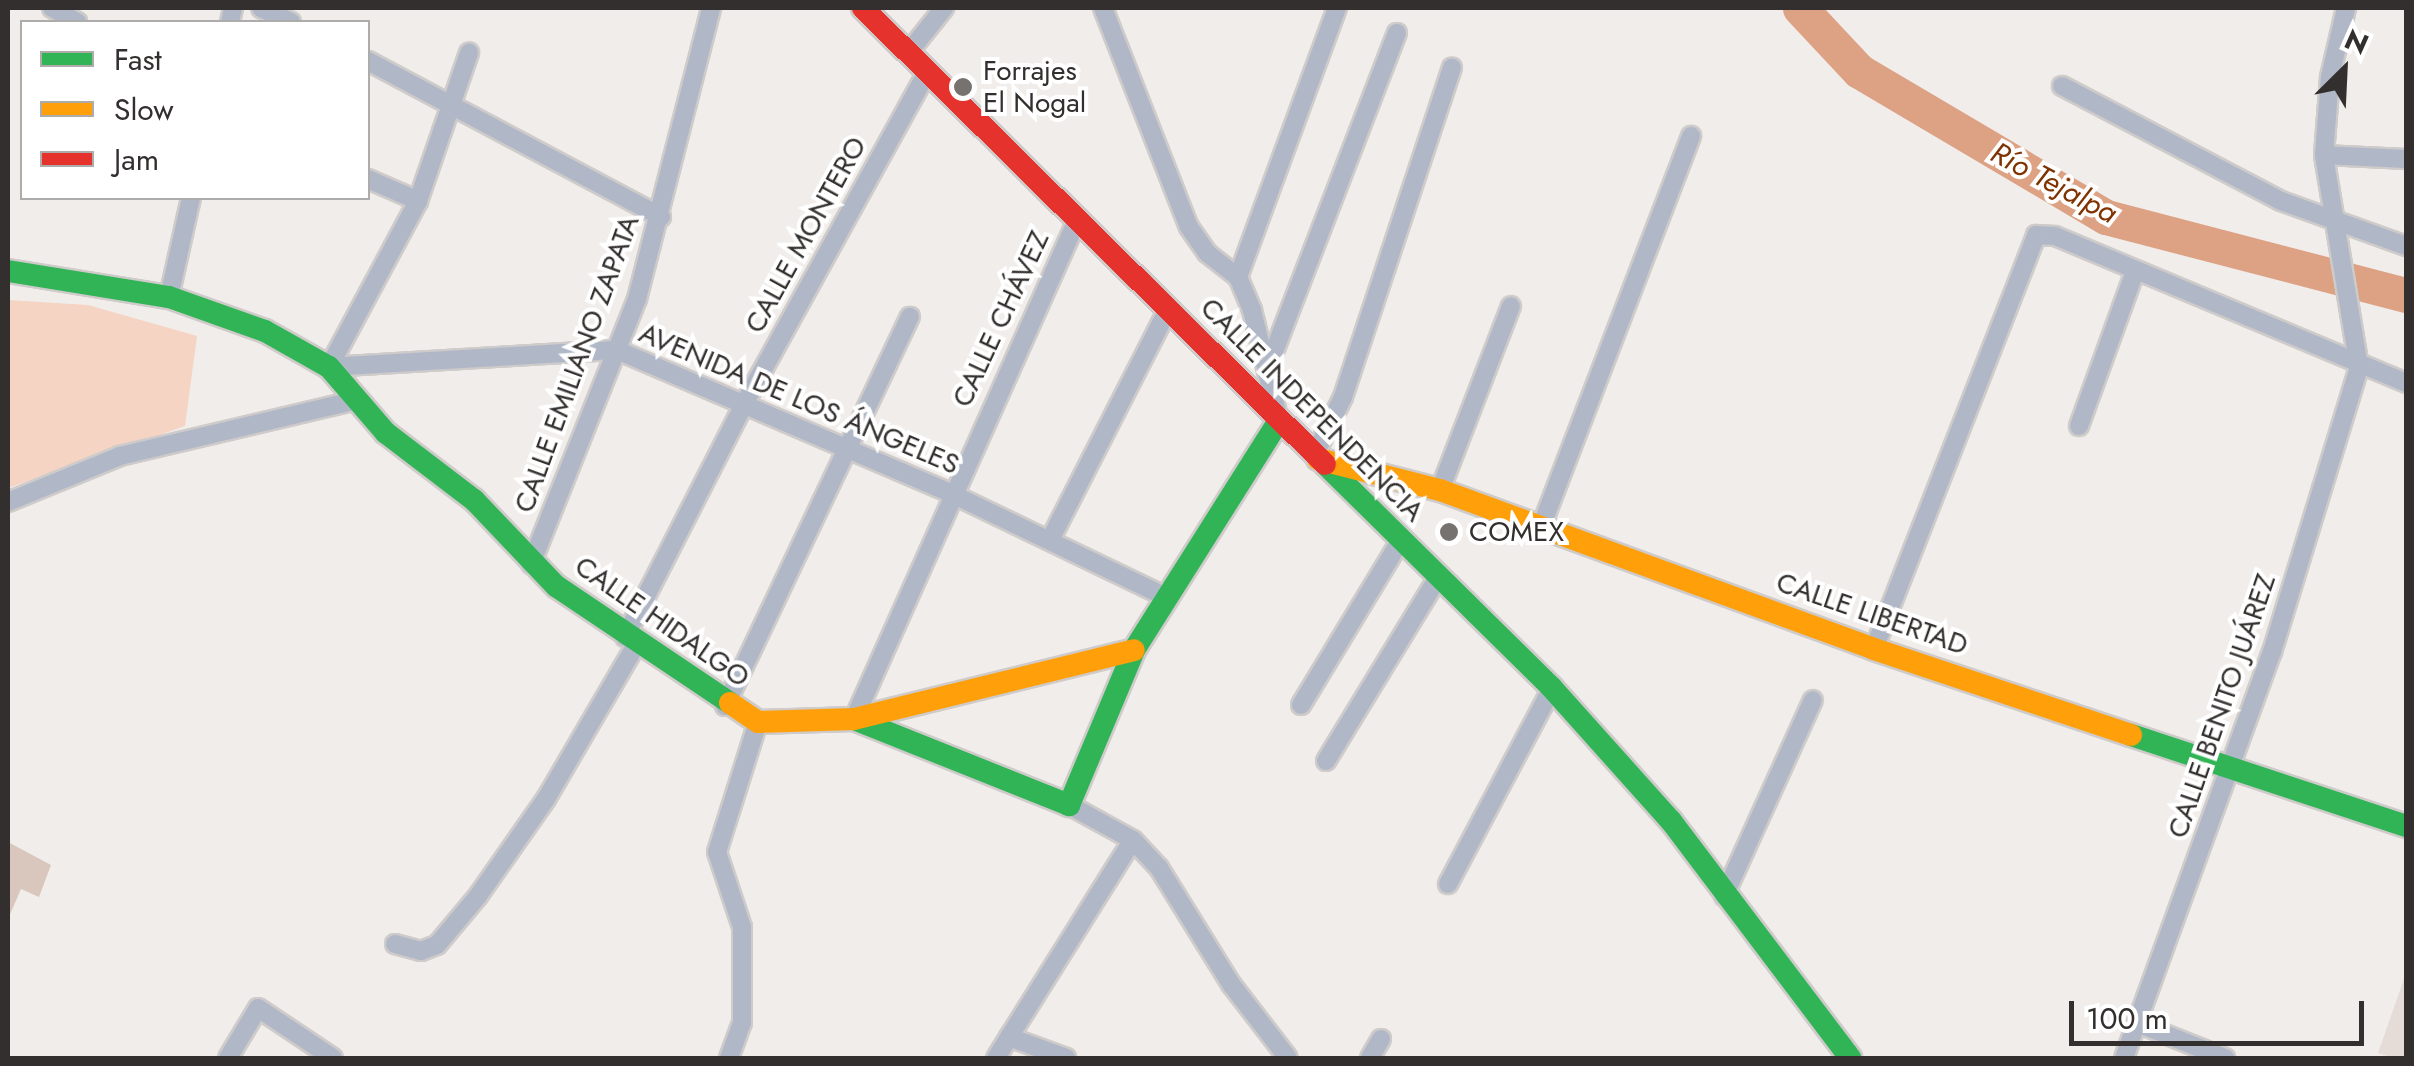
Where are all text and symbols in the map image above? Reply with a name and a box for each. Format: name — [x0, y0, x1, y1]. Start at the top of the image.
text: N — [2338, 19, 2375, 65]
legend — [20, 20, 370, 200]
north arrow — [2294, 20, 2394, 120]
text: Fast — [114, 38, 162, 81]
place label: Forrajes El Nogal — [983, 54, 1086, 120]
marker: Forrajes El Nogal — [952, 76, 974, 98]
text: Slow — [114, 88, 174, 131]
street label: CALLE MONTERO — [738, 131, 874, 339]
water label: Río Tejalpa — [1985, 135, 2123, 231]
text: Jam — [114, 138, 159, 181]
street label: CALLE EMILIANO ZAPATA — [508, 211, 646, 517]
street label: CALLE CHÁVEZ — [946, 226, 1056, 412]
street label: CALLE INDEPENDENCIA — [1193, 291, 1431, 529]
street label: AVENIDA DE LOS ÁNGELES — [634, 316, 964, 482]
place label: COMEX — [1469, 515, 1564, 549]
marker: COMEX — [1438, 521, 1460, 543]
street label: CALLE HIDALGO — [568, 549, 756, 695]
street label: CALLE LIBERTAD — [1772, 566, 1972, 662]
street label: CALLE BENITO JUÁREZ — [2161, 570, 2283, 842]
scale bar — [2074, 981, 2369, 1043]
text: 100 m — [2086, 997, 2168, 1040]

